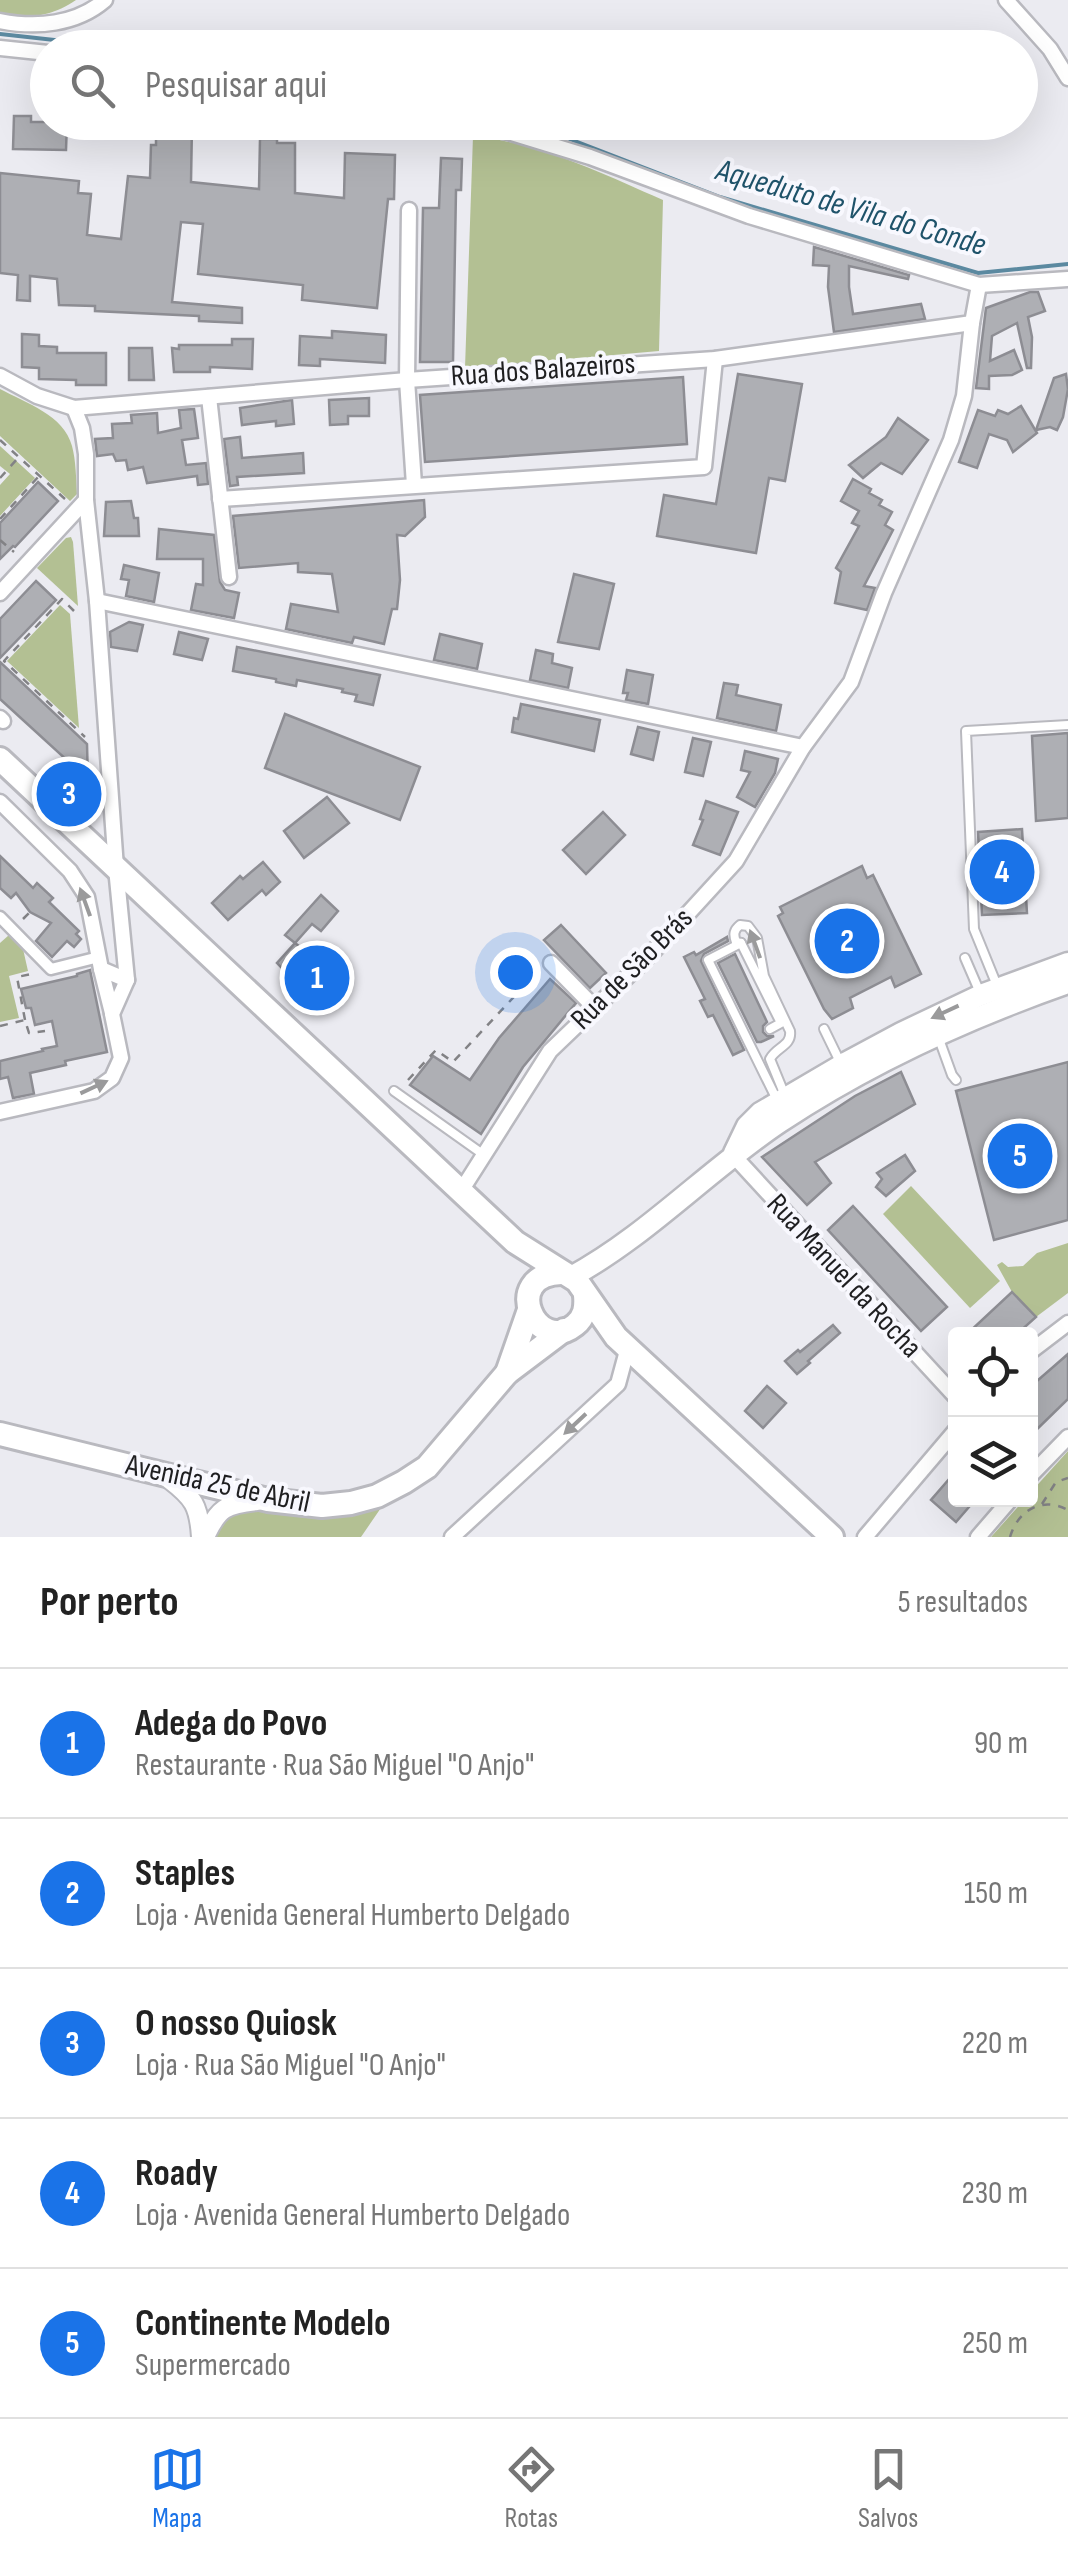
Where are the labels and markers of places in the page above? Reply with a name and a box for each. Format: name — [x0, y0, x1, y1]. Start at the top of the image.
pin: 3 — [36, 756, 102, 832]
pin: 4 — [970, 834, 1034, 910]
pin: 2 — [814, 904, 880, 978]
pin: 1 — [284, 940, 350, 1016]
pin: 5 — [988, 1118, 1052, 1194]

